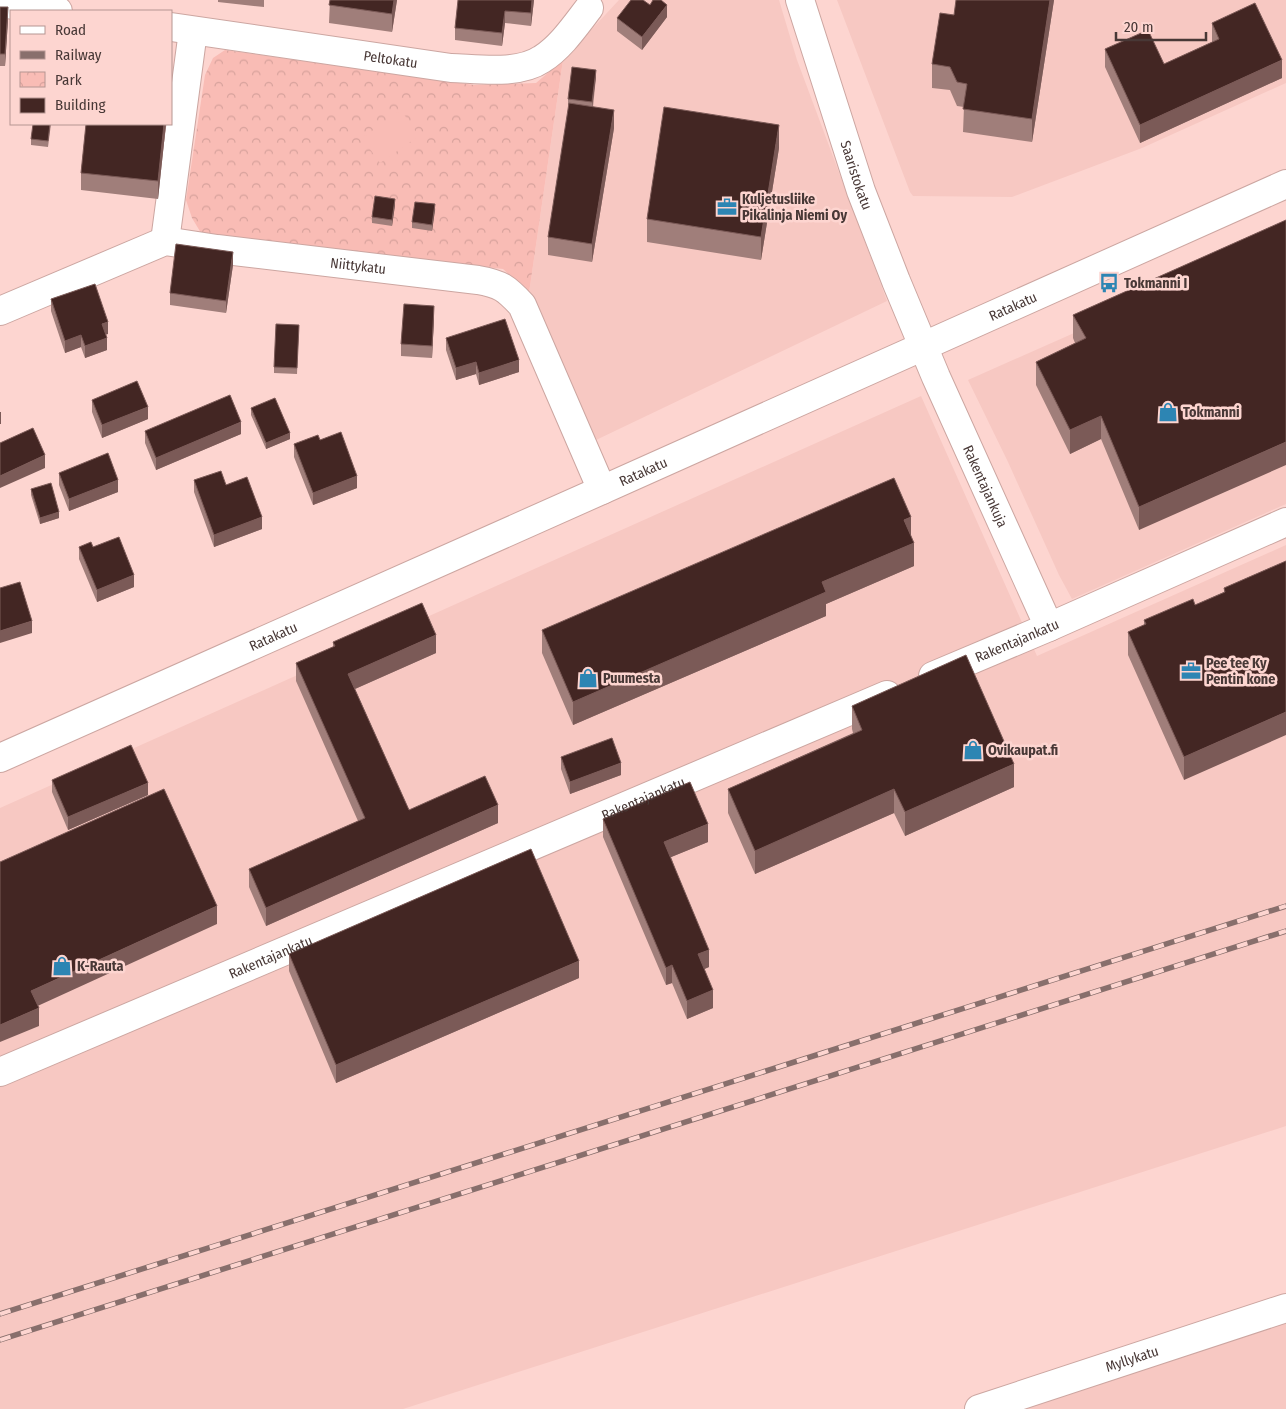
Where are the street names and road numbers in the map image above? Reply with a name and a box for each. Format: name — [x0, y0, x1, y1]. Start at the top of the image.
street label: Peltokatu — [362, 47, 419, 72]
street label: Saaristokatu — [836, 139, 876, 212]
street label: Niittykatu — [329, 255, 387, 278]
street label: Ratakatu — [986, 289, 1040, 325]
street label: Rakentajankuja — [959, 443, 1011, 530]
street label: Ratakatu — [617, 454, 670, 490]
street label: Rakentajankatu — [973, 616, 1062, 666]
street label: Ratakatu — [247, 619, 300, 655]
street label: Rakentajankatu — [599, 774, 688, 824]
street label: Rakentajankatu — [226, 932, 315, 983]
street label: Myllykatu — [1103, 1343, 1161, 1376]

